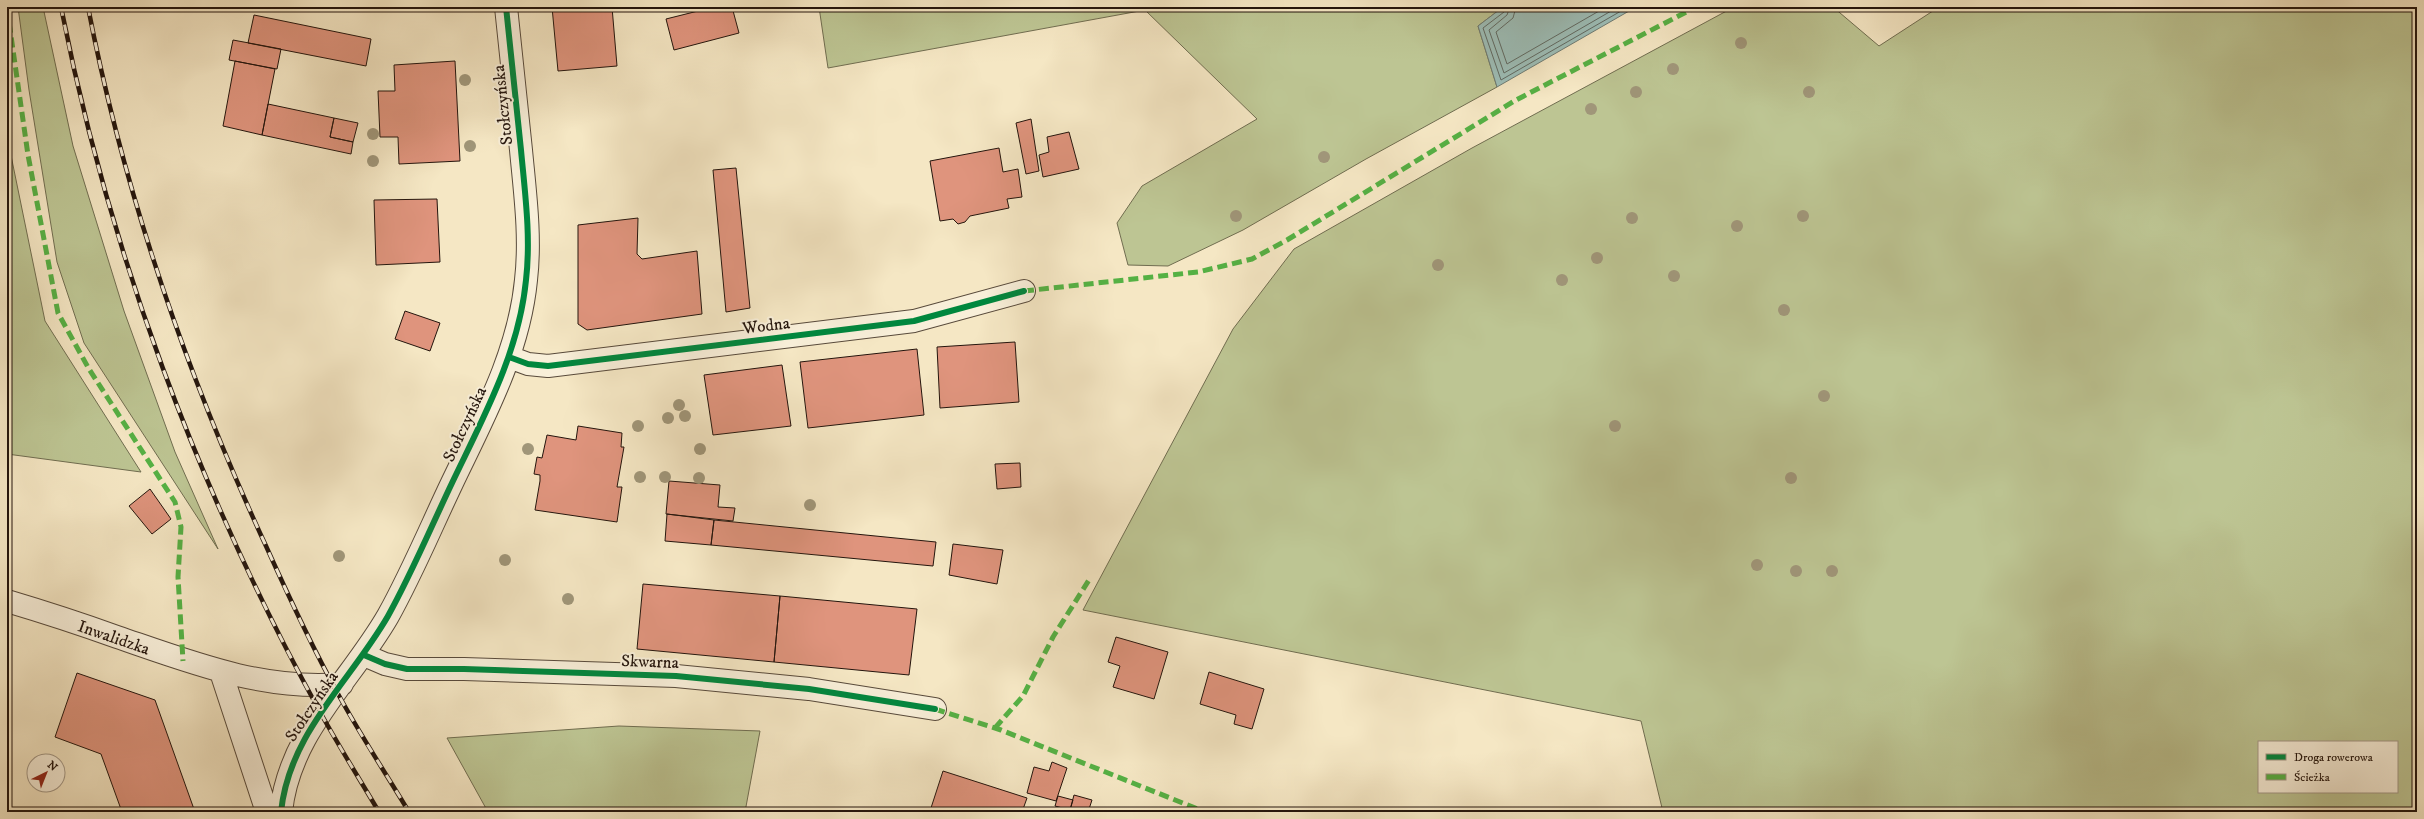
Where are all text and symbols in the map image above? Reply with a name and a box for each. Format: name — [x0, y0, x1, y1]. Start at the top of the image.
street label: Stołczyńska — [488, 63, 518, 146]
street label: Wodna — [740, 312, 792, 340]
street label: Stołczyńska — [438, 383, 492, 466]
street label: Inwalidzka — [75, 615, 153, 661]
street label: Skwarna — [621, 650, 680, 674]
street label: Stołczyńska — [280, 666, 344, 746]
legend — [2258, 741, 2398, 793]
text: Droga rowerowa — [2294, 750, 2374, 765]
north arrow — [26, 753, 66, 793]
text: N — [44, 758, 60, 775]
text: Ścieżka — [2294, 770, 2331, 785]

